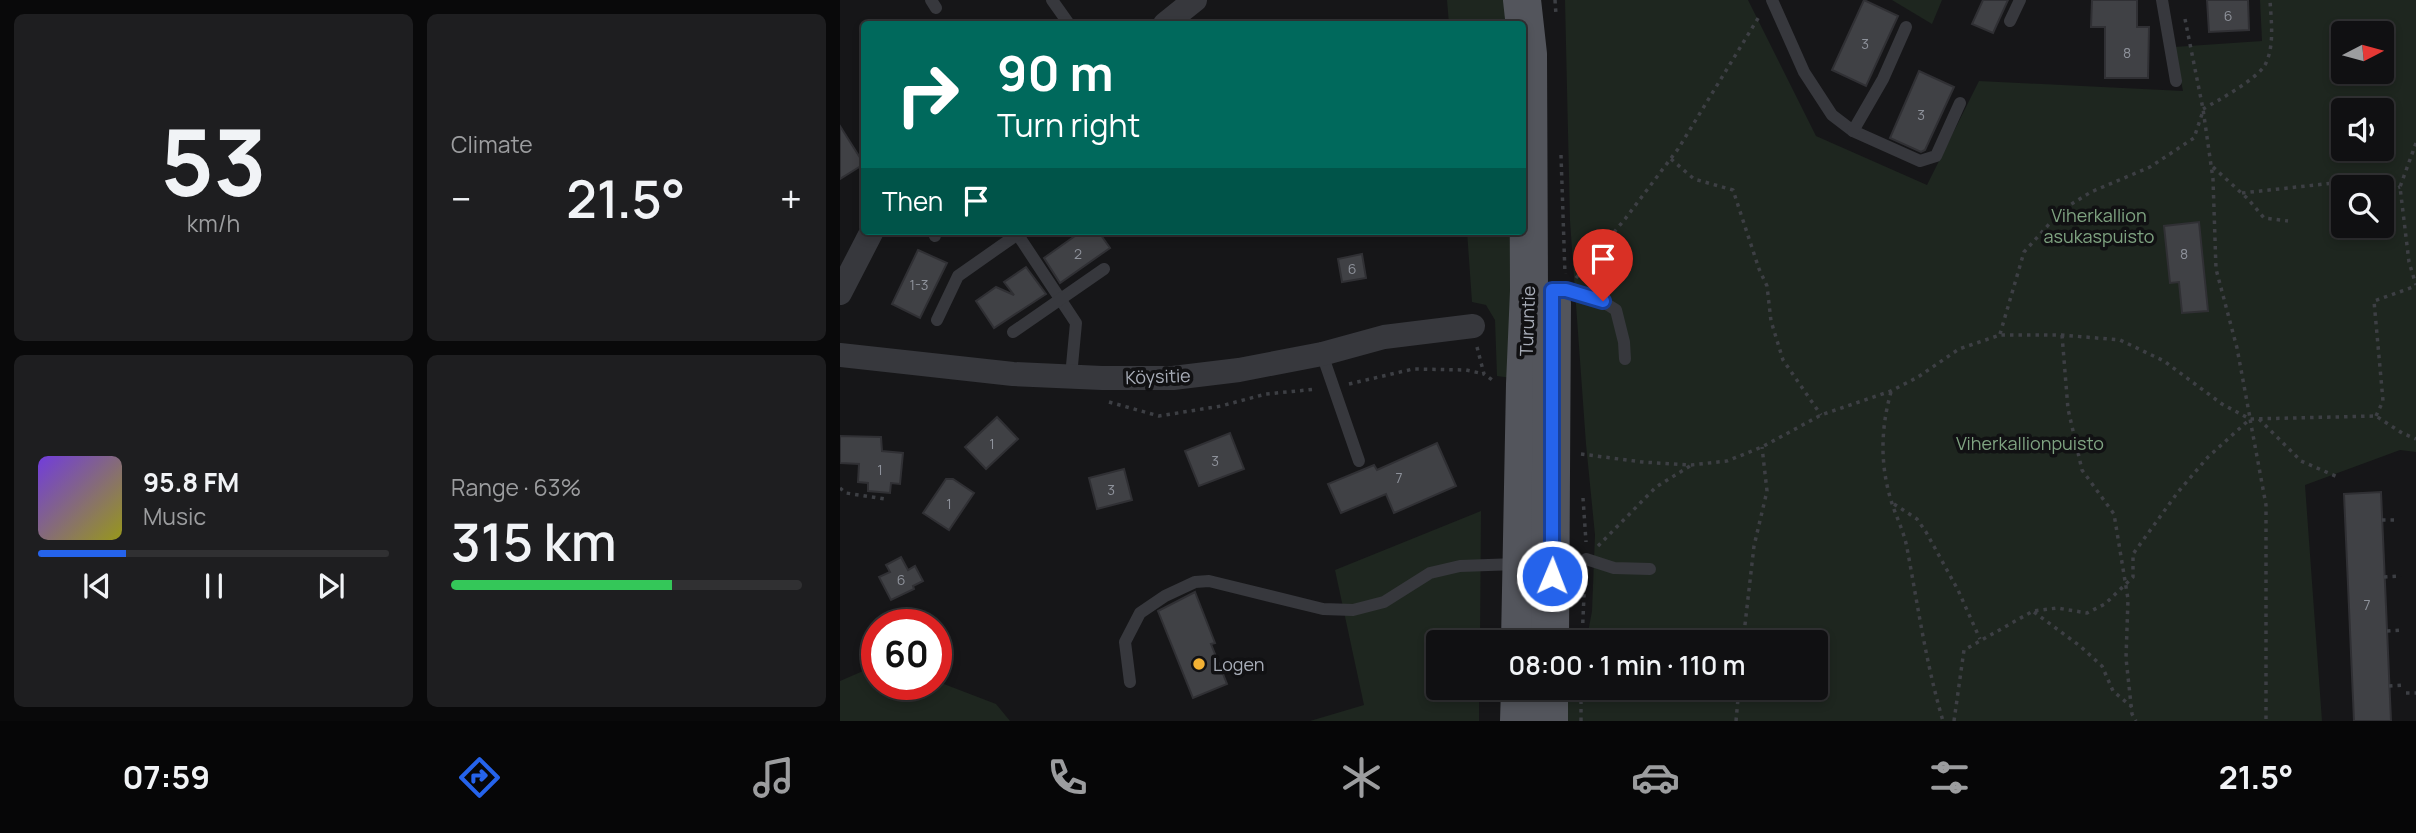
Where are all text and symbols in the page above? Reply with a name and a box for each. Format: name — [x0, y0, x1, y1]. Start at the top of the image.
house number: 6 — [2224, 6, 2232, 25]
north arrow — [2331, 21, 2394, 84]
map controls — [2331, 21, 2394, 238]
house number: 3 — [1861, 34, 1869, 53]
text: 90 m — [997, 39, 1114, 106]
house number: 8 — [2123, 43, 2131, 62]
icon: right — [882, 49, 973, 140]
button: sound — [2331, 98, 2394, 161]
text: 53 — [160, 99, 267, 223]
text: Turn right — [997, 103, 1140, 147]
house number: 3 — [1917, 105, 1925, 124]
text: Climate — [451, 128, 533, 160]
text: 21.5° — [566, 163, 685, 234]
text: − — [451, 172, 472, 224]
text: + — [780, 172, 802, 224]
button: search — [2331, 175, 2394, 238]
icon: arrive — [957, 182, 995, 220]
text: Then — [882, 183, 943, 219]
park label: Viherkallion asukaspuisto — [2043, 203, 2155, 248]
text: km/h — [187, 207, 240, 239]
pin — [1573, 229, 1633, 301]
icon: arrive — [1584, 240, 1622, 278]
house number: 2 — [1074, 244, 1082, 263]
house number: 8 — [2180, 244, 2188, 263]
house number: 6 — [1348, 259, 1356, 278]
house number: 1-3 — [909, 275, 929, 294]
street label: Turuntie — [1514, 285, 1540, 357]
street label: Köysitie — [1125, 363, 1191, 389]
park label: Viherkallionpuisto — [1956, 431, 2104, 455]
house number: 1 — [989, 434, 995, 453]
house number: 3 — [1211, 451, 1219, 470]
house number: 1 — [877, 460, 883, 479]
text: 95.8 FM — [143, 464, 239, 500]
house number: 7 — [1395, 468, 1403, 487]
text: Range · 63% — [451, 471, 581, 503]
house number: 3 — [1107, 480, 1115, 499]
house number: 1 — [946, 494, 952, 513]
text: Music — [143, 500, 206, 532]
text: 315 km — [451, 506, 617, 577]
position arrow — [1515, 539, 1589, 613]
icon: previous — [78, 567, 116, 605]
icon: pause — [195, 567, 233, 605]
icon: next — [312, 567, 350, 605]
house number: 6 — [897, 570, 905, 589]
house number: 7 — [2363, 595, 2371, 614]
speed limit sign: 60 — [861, 609, 952, 700]
text: 08:00 · 1 min · 110 m — [1509, 647, 1745, 683]
place label: Logen — [1213, 652, 1264, 676]
marker: Logen — [1191, 656, 1207, 672]
icon: directions — [455, 753, 504, 802]
icon: music — [749, 753, 798, 802]
icon: phone — [1043, 753, 1092, 802]
icon: climate — [1337, 753, 1386, 802]
icon: car — [1631, 753, 1680, 802]
icon: filters — [1925, 753, 1974, 802]
text: 07:59 — [122, 755, 210, 799]
text: 21.5° — [2219, 755, 2293, 799]

